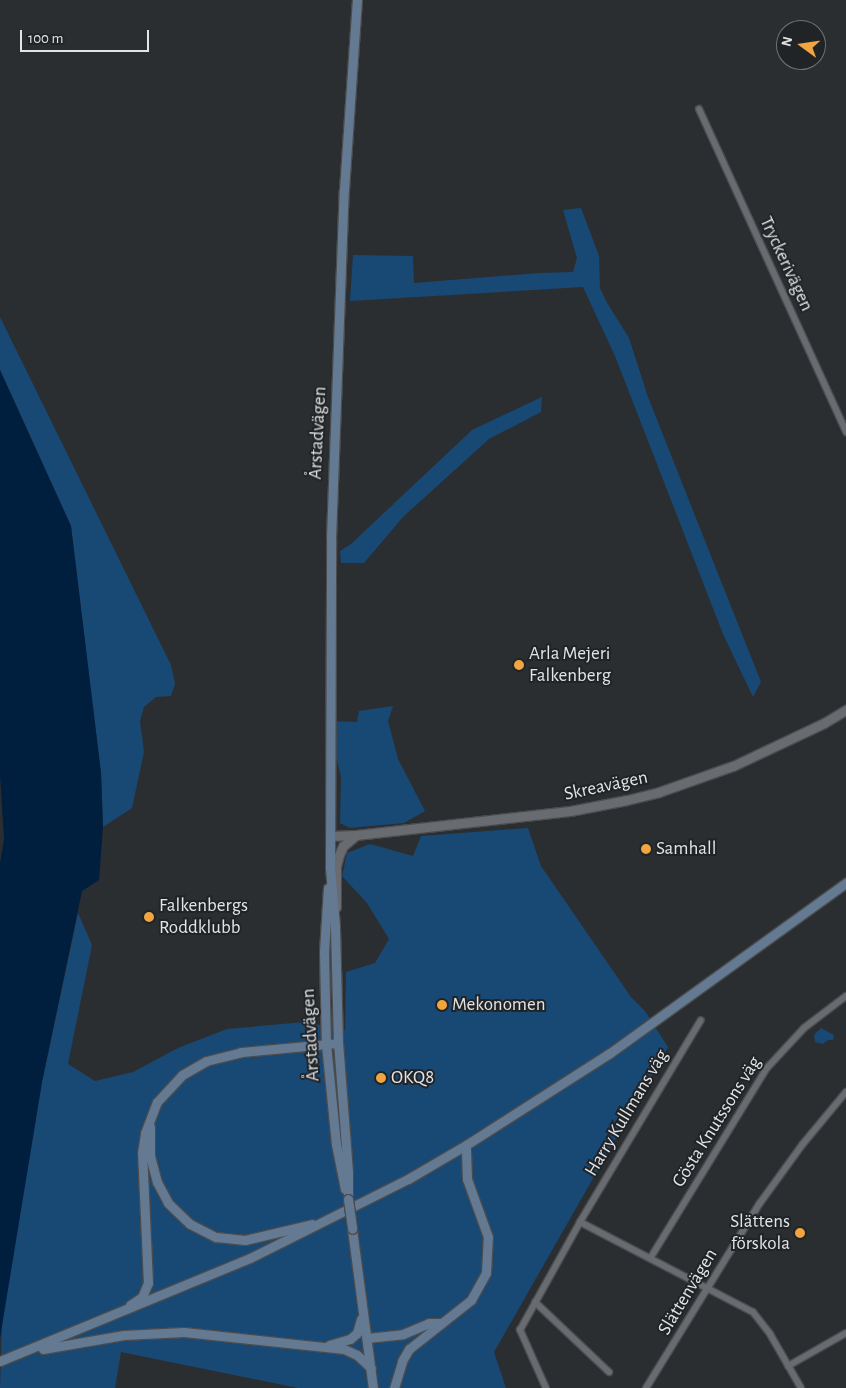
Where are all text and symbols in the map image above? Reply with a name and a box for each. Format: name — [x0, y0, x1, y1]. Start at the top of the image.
scale bar — [22, 20, 151, 52]
north arrow — [776, 20, 826, 70]
text: 100 m — [28, 31, 63, 46]
text: N — [779, 35, 795, 48]
street label: Tryckerivägen — [754, 213, 818, 315]
street label: Årstadvägen — [304, 386, 332, 480]
place label: Arla Mejeri Falkenberg — [529, 643, 611, 687]
marker: Arla Mejeri Falkenberg — [513, 659, 525, 671]
street label: Skreavägen — [562, 766, 650, 806]
place label: Samhall — [656, 838, 716, 860]
marker: Samhall — [640, 843, 652, 855]
place label: Falkenbergs Roddklubb — [159, 895, 248, 939]
marker: Falkenbergs Roddklubb — [143, 911, 155, 923]
street label: Årstadvägen — [297, 988, 325, 1082]
place label: Mekonomen — [452, 994, 546, 1016]
marker: Mekonomen — [436, 999, 448, 1011]
street label: Harry Kullmans väg — [580, 1046, 674, 1180]
street label: Gösta Knutssons väg — [668, 1052, 766, 1192]
place label: OKQ8 — [391, 1067, 434, 1089]
marker: OKQ8 — [375, 1072, 387, 1084]
place label: Slättens förskola — [730, 1211, 790, 1255]
marker: Slättens förskola — [794, 1227, 806, 1239]
street label: Slättenvägen — [653, 1245, 723, 1339]

